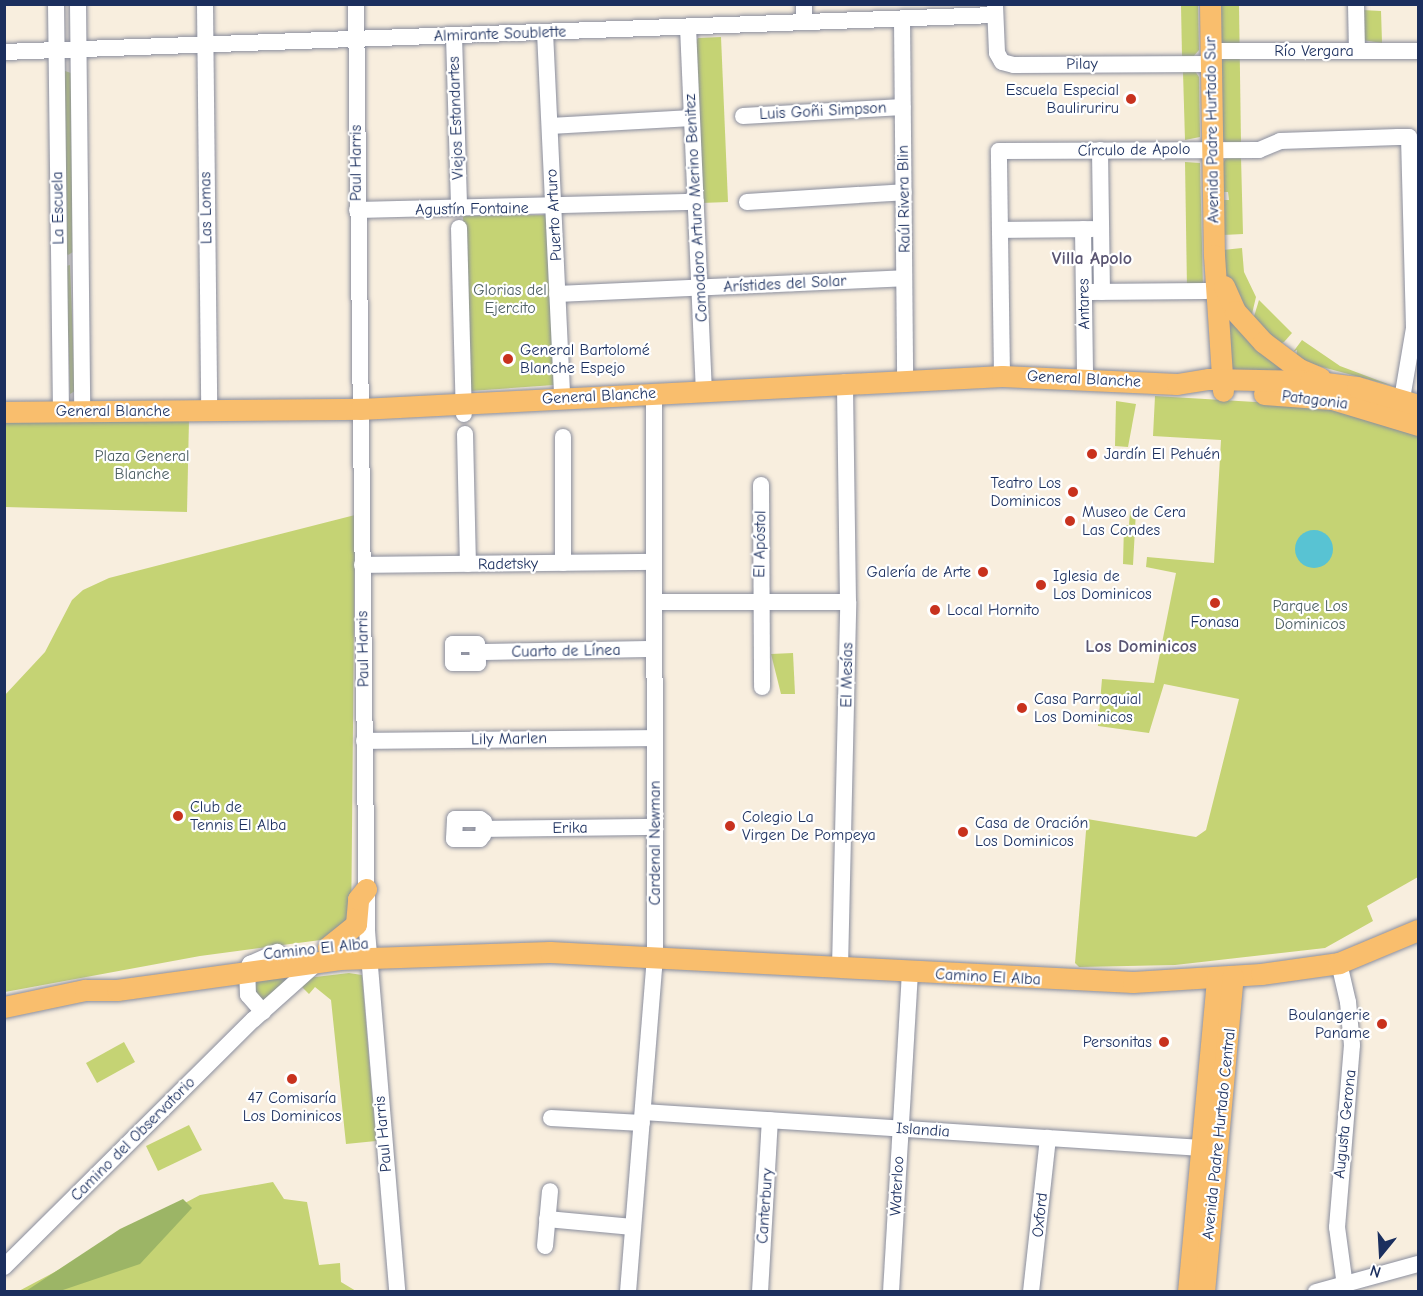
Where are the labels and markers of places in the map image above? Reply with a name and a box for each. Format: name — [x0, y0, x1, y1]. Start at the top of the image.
place label: Escuela Especial Bauliruriru — [1006, 80, 1119, 118]
marker: Escuela Especial Bauliruriru — [1124, 92, 1138, 106]
place label: General Bartolomé Blanche Espejo — [520, 340, 650, 378]
marker: General Bartolomé Blanche Espejo — [501, 352, 515, 366]
place label: Jardín El Pehuén — [1104, 444, 1220, 464]
marker: Jardín El Pehuén — [1085, 447, 1099, 461]
place label: Teatro Los Dominicos — [990, 473, 1061, 511]
marker: Teatro Los Dominicos — [1066, 485, 1080, 499]
place label: Museo de Cera Las Condes — [1082, 502, 1186, 540]
marker: Museo de Cera Las Condes — [1063, 514, 1077, 528]
place label: Galería de Arte — [867, 562, 971, 582]
marker: Galería de Arte — [976, 565, 990, 579]
place label: Iglesia de Los Dominicos — [1053, 566, 1152, 604]
marker: Iglesia de Los Dominicos — [1034, 578, 1048, 592]
marker: Fonasa — [1208, 596, 1222, 610]
place label: Local Hornito — [947, 600, 1039, 620]
marker: Local Hornito — [928, 603, 942, 617]
place label: Fonasa — [1191, 612, 1239, 632]
place label: Casa Parroquial Los Dominicos — [1034, 689, 1142, 727]
marker: Casa Parroquial Los Dominicos — [1015, 701, 1029, 715]
place label: Club de Tennis El Alba — [190, 797, 287, 835]
place label: Colegio La Virgen De Pompeya — [742, 807, 876, 845]
marker: Club de Tennis El Alba — [171, 809, 185, 823]
place label: Casa de Oración Los Dominicos — [975, 813, 1088, 851]
marker: Colegio La Virgen De Pompeya — [723, 819, 737, 833]
marker: Casa de Oración Los Dominicos — [956, 825, 970, 839]
place label: Boulangerie Paname — [1288, 1005, 1370, 1043]
marker: Boulangerie Paname — [1375, 1017, 1389, 1031]
place label: Personitas — [1083, 1032, 1152, 1052]
marker: Personitas — [1157, 1035, 1171, 1049]
marker: 47 Comisaría Los Dominicos — [285, 1072, 299, 1086]
place label: 47 Comisaría Los Dominicos — [243, 1088, 341, 1126]

